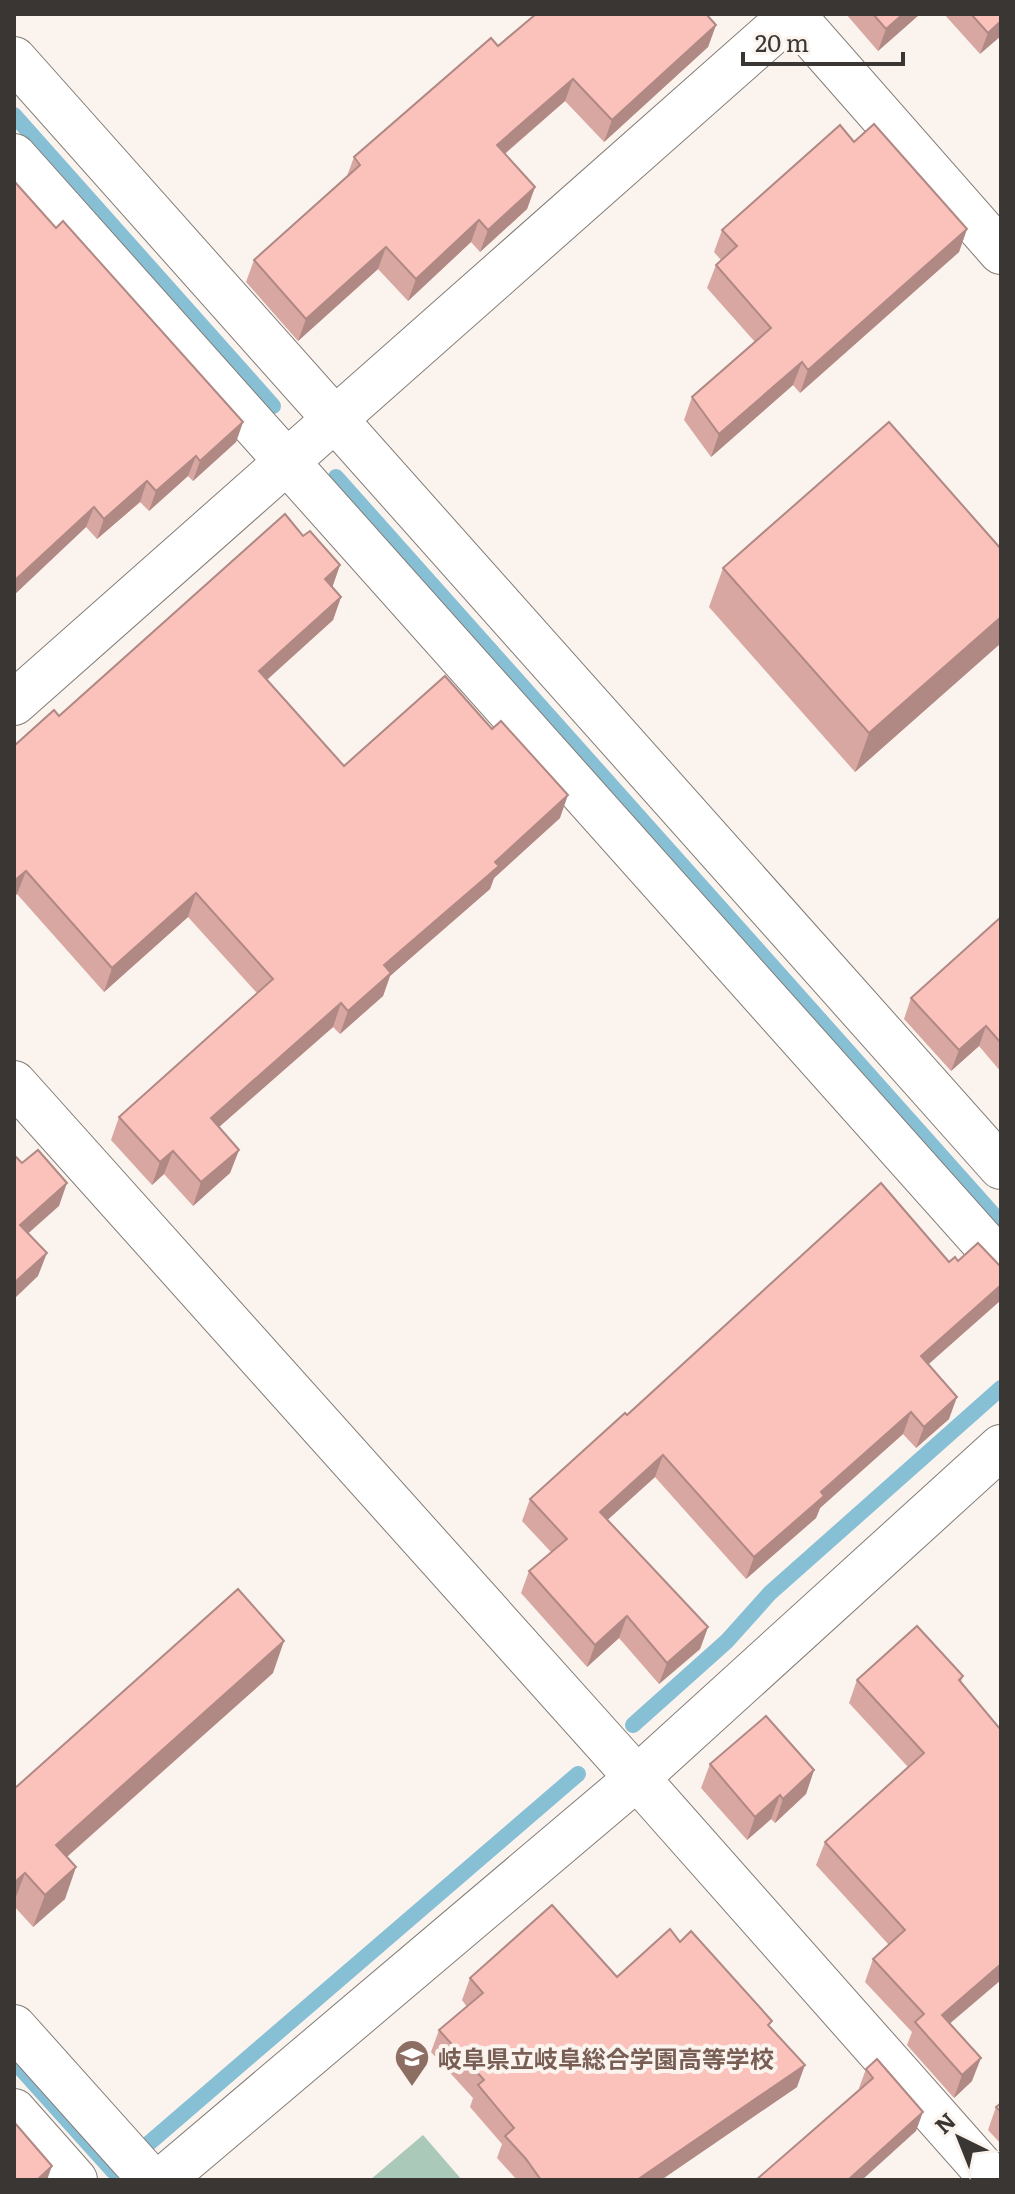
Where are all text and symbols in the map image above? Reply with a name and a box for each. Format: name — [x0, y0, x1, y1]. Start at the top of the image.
scale bar — [743, 16, 903, 66]
text: 20 m — [755, 24, 809, 59]
school or university icon: 岐阜県立岐阜総合学園高等学校 — [393, 2038, 431, 2088]
place label: 岐阜県立岐阜総合学園高等学校 — [438, 2040, 774, 2075]
north arrow — [919, 2098, 999, 2178]
text: N — [926, 2104, 962, 2141]

